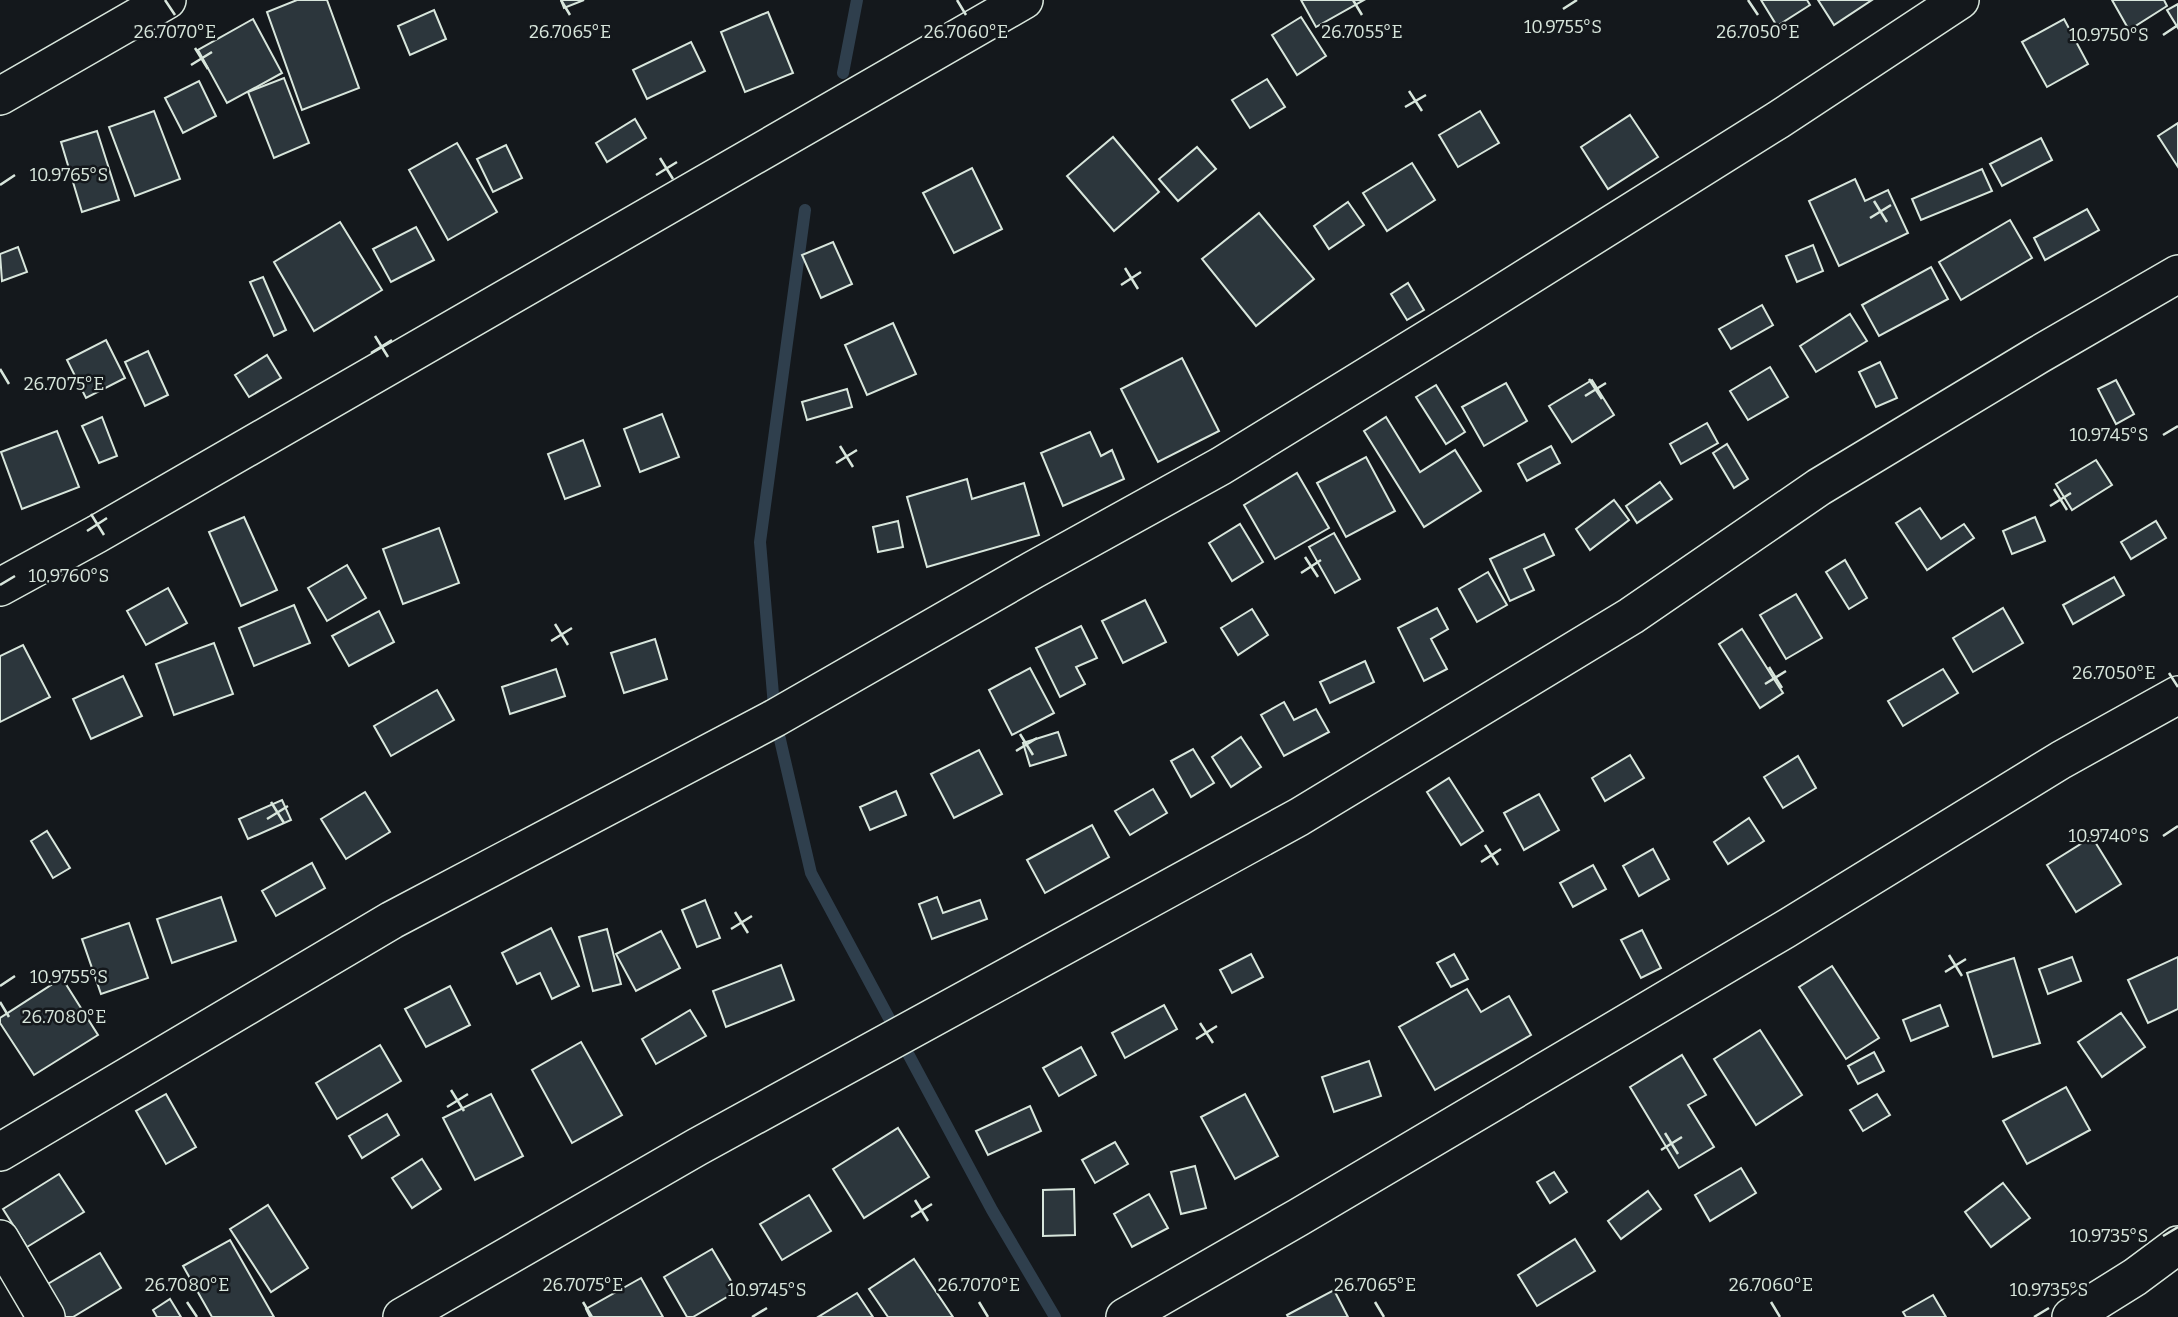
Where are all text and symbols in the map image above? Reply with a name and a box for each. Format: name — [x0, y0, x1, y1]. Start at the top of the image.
text: 10.9755°S — [1524, 16, 1602, 38]
text: 26.7070°E — [134, 21, 216, 43]
text: 26.7065°E — [529, 21, 611, 43]
text: 26.7060°E — [924, 21, 1008, 43]
text: 26.7055°E — [1321, 21, 1403, 43]
text: 26.7050°E — [1716, 21, 1800, 43]
text: 10.9750°S — [2069, 24, 2149, 46]
text: 10.9765°S — [30, 164, 108, 186]
text: 26.7075°E — [24, 373, 104, 395]
text: 10.9745°S — [2070, 424, 2148, 446]
text: 10.9760°S — [29, 565, 109, 587]
text: 26.7050°E — [2072, 662, 2156, 684]
text: 10.9740°S — [2069, 825, 2149, 847]
text: 10.9755°S — [30, 966, 108, 988]
text: 26.7080°E — [22, 1006, 106, 1028]
text: 10.9735°S — [2070, 1225, 2148, 1247]
text: 26.7080°E — [145, 1274, 229, 1296]
text: 26.7075°E — [543, 1274, 623, 1296]
text: 26.7070°E — [938, 1274, 1020, 1296]
text: 26.7065°E — [1334, 1274, 1416, 1296]
text: 26.7060°E — [1729, 1274, 1813, 1296]
text: 10.9745°S — [728, 1279, 806, 1301]
text: 10.9735°S — [2010, 1279, 2088, 1301]

